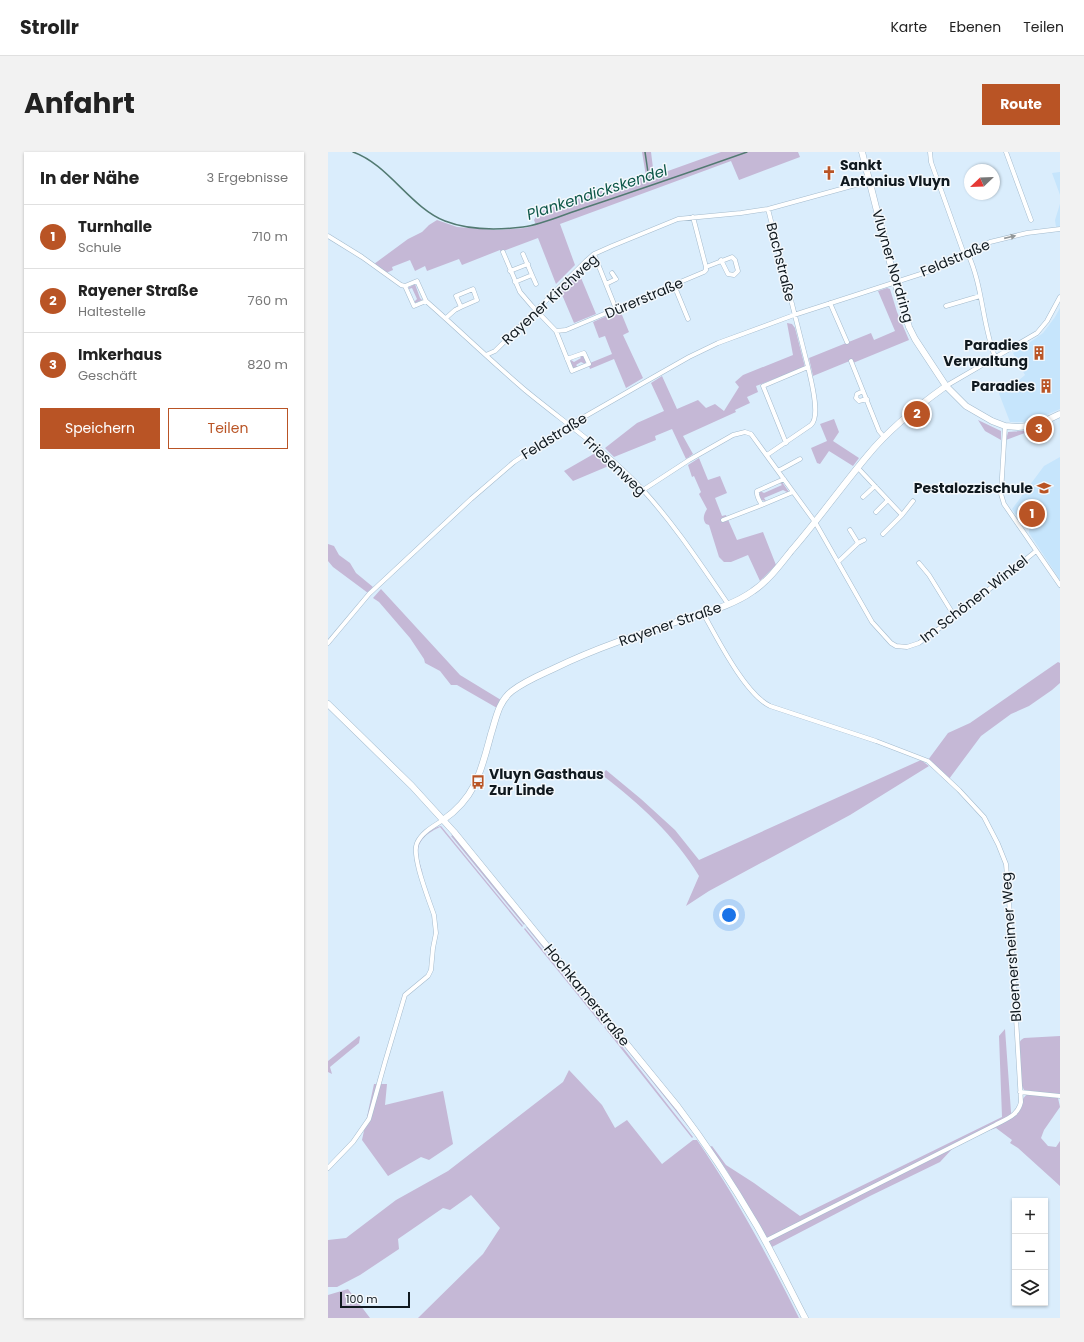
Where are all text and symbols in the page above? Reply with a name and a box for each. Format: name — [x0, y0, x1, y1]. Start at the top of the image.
text: Strollr — [20, 14, 79, 41]
text: Karte — [890, 17, 927, 37]
text: Ebenen — [949, 17, 1001, 37]
text: Teilen — [1023, 17, 1064, 37]
text: Anfahrt — [24, 84, 135, 123]
button: Route — [982, 84, 1060, 125]
place label: Sankt Antonius Vluyn — [840, 155, 950, 191]
water label: Plankendickskendel — [524, 159, 670, 225]
north arrow — [964, 164, 1000, 200]
church icon: Sankt Antonius Vluyn — [821, 165, 837, 181]
text: In der Nähe — [40, 166, 139, 190]
text: 3 Ergebnisse — [207, 168, 288, 187]
street label: Vluyner Nordring — [867, 207, 919, 325]
text: Turnhalle — [78, 216, 152, 237]
street label: Bachstraße — [762, 220, 801, 304]
text: 1 — [51, 227, 55, 246]
text: 710 m — [252, 227, 288, 246]
street label: Feldstraße — [917, 234, 993, 282]
one-way arrow — [1004, 234, 1016, 240]
text: Schule — [78, 238, 121, 257]
street label: Rayener Kirchweg — [497, 249, 603, 349]
street label: Dürerstraße — [602, 272, 687, 323]
text: Rayener Straße — [78, 280, 198, 301]
text: 2 — [49, 291, 57, 310]
text: 760 m — [248, 291, 288, 310]
text: Haltestelle — [78, 302, 146, 321]
place label: Paradies Verwaltung — [943, 335, 1028, 371]
text: Imkerhaus — [78, 344, 162, 365]
building icon: Paradies Verwaltung — [1031, 345, 1047, 361]
text: 3 — [49, 355, 57, 374]
text: 820 m — [247, 355, 288, 374]
text: Geschäft — [78, 366, 137, 385]
place label: Paradies — [971, 376, 1035, 396]
building icon: Paradies — [1038, 378, 1054, 394]
pin: 2 — [904, 399, 930, 429]
button: Speichern — [40, 408, 160, 449]
button: Teilen — [168, 408, 288, 449]
street label: Feldstraße — [517, 408, 591, 464]
pin: 3 — [1026, 414, 1052, 444]
street label: Friesenweg — [579, 432, 651, 500]
place label: Pestalozzischule — [914, 478, 1033, 498]
school or university icon: Pestalozzischule — [1036, 480, 1052, 496]
pin: 1 — [1019, 499, 1045, 529]
street label: Im Schönen Winkel — [916, 550, 1032, 648]
street label: Rayener Straße — [616, 597, 724, 651]
place label: Vluyn Gasthaus Zur Linde — [489, 764, 604, 800]
bus stop icon: Vluyn Gasthaus Zur Linde — [470, 774, 486, 790]
street label: Bloemersheimer Weg — [996, 871, 1026, 1023]
your location — [719, 905, 739, 925]
street label: Hochkamerstraße — [539, 940, 635, 1051]
map controls — [1012, 1198, 1048, 1306]
button: + — [1012, 1198, 1048, 1234]
button: − — [1012, 1234, 1048, 1270]
button: layers — [1012, 1270, 1048, 1306]
scale bar — [340, 1290, 410, 1309]
text: 100 m — [346, 1291, 378, 1307]

